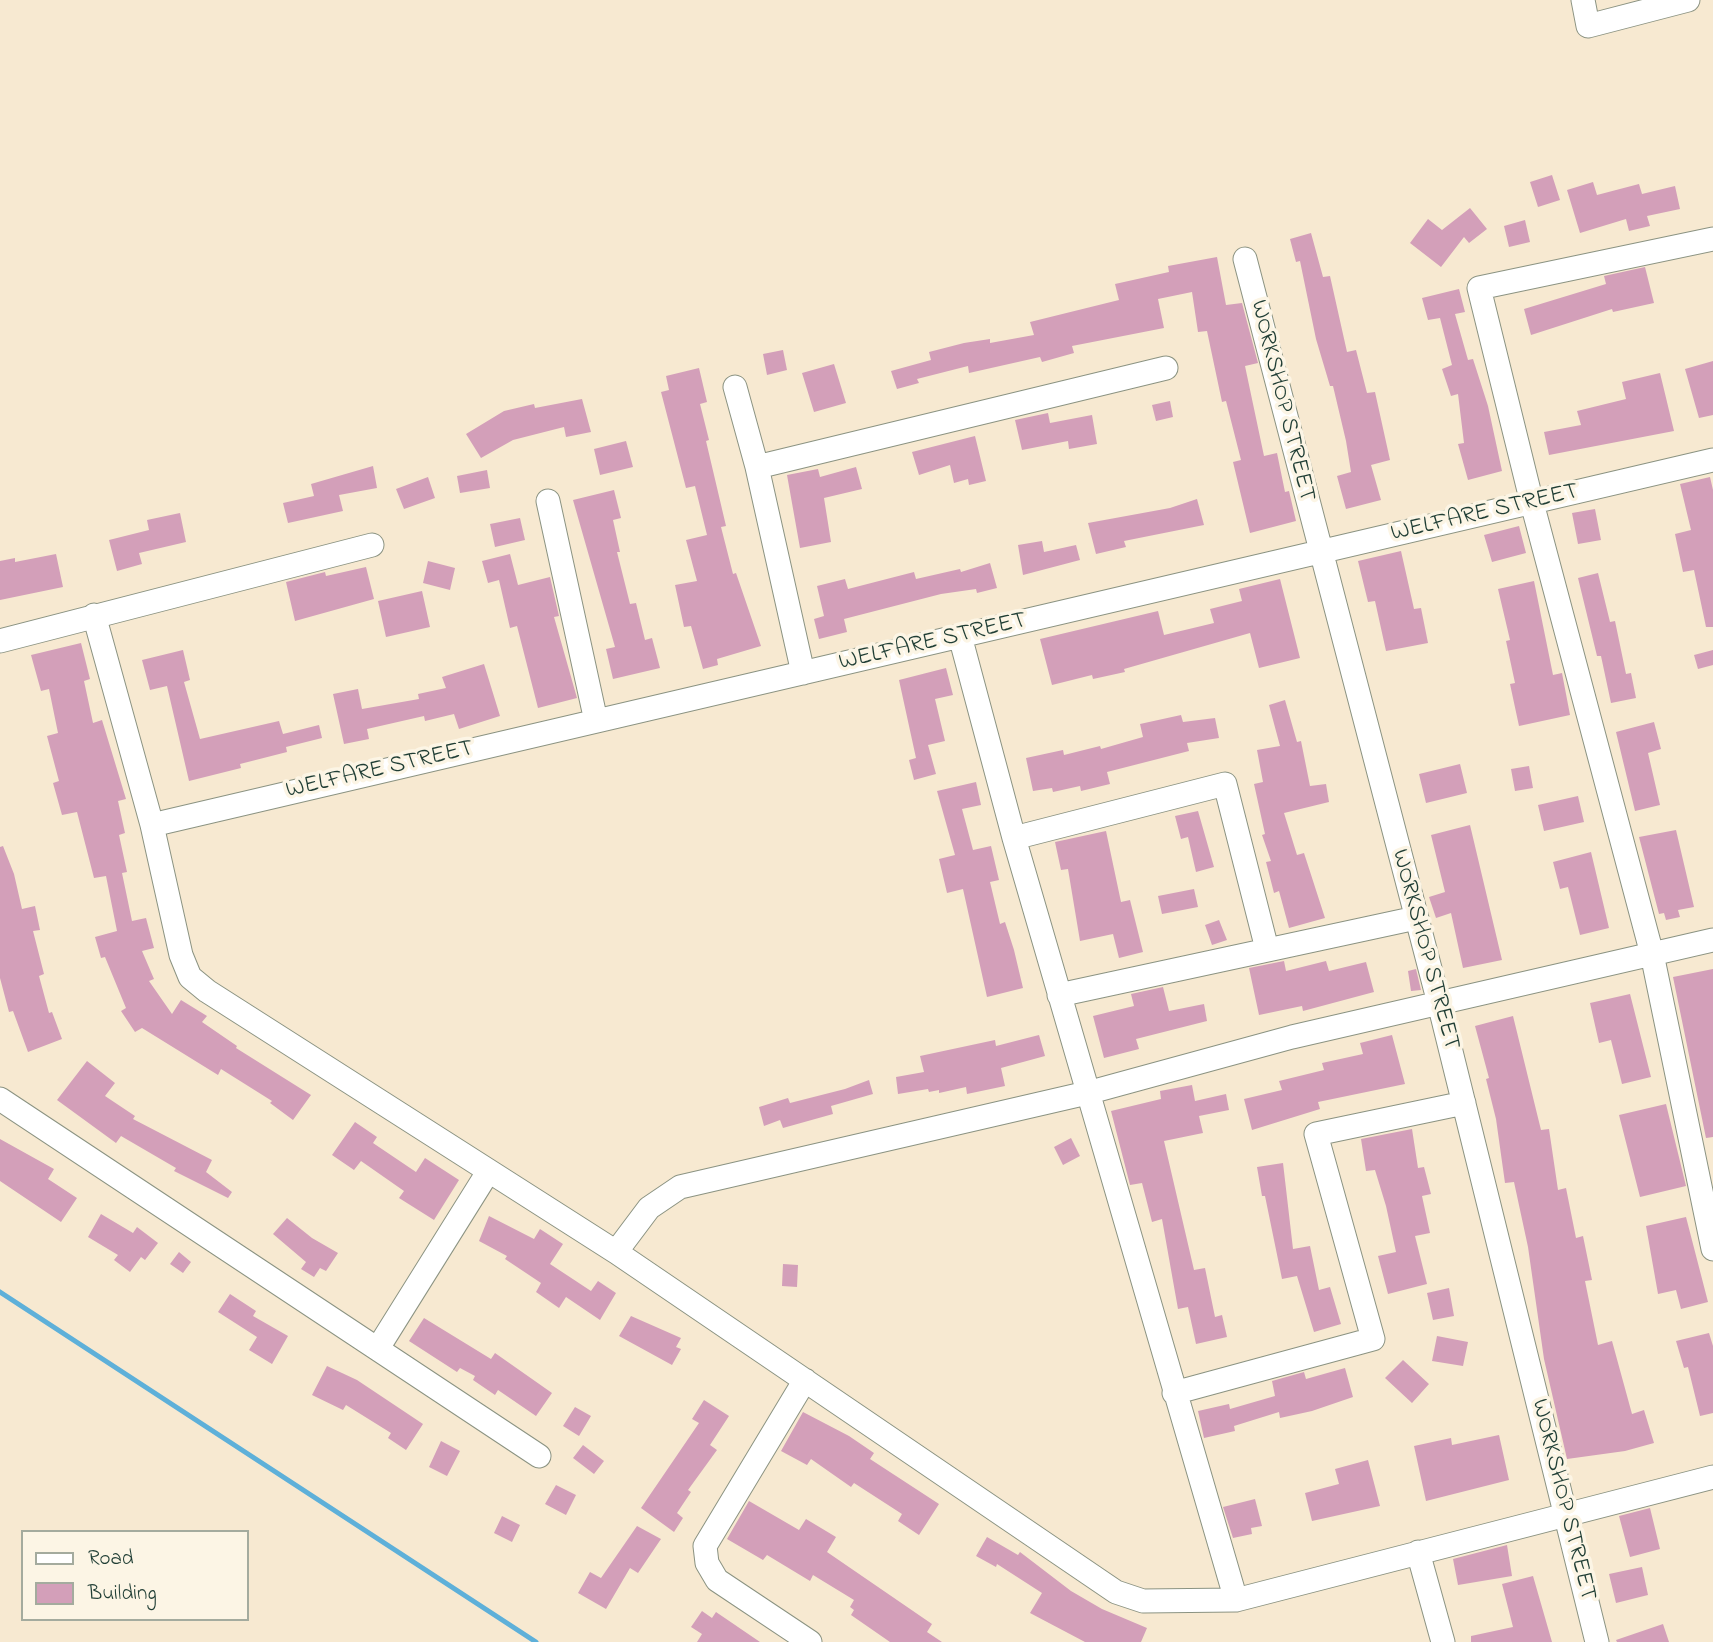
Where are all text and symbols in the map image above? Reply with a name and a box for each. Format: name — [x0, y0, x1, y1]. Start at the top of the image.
street label: WORKSHOP STREET — [1242, 297, 1320, 505]
street label: WELFARE STREET — [1388, 478, 1582, 550]
street label: WELFARE STREET — [836, 607, 1030, 679]
street label: WELFARE STREET — [283, 735, 477, 807]
street label: WORKSHOP STREET — [1383, 846, 1465, 1054]
street label: WORKSHOP STREET — [1523, 1396, 1601, 1604]
legend — [21, 1530, 248, 1621]
text: Road — [88, 1544, 134, 1574]
text: Building — [88, 1579, 157, 1609]

